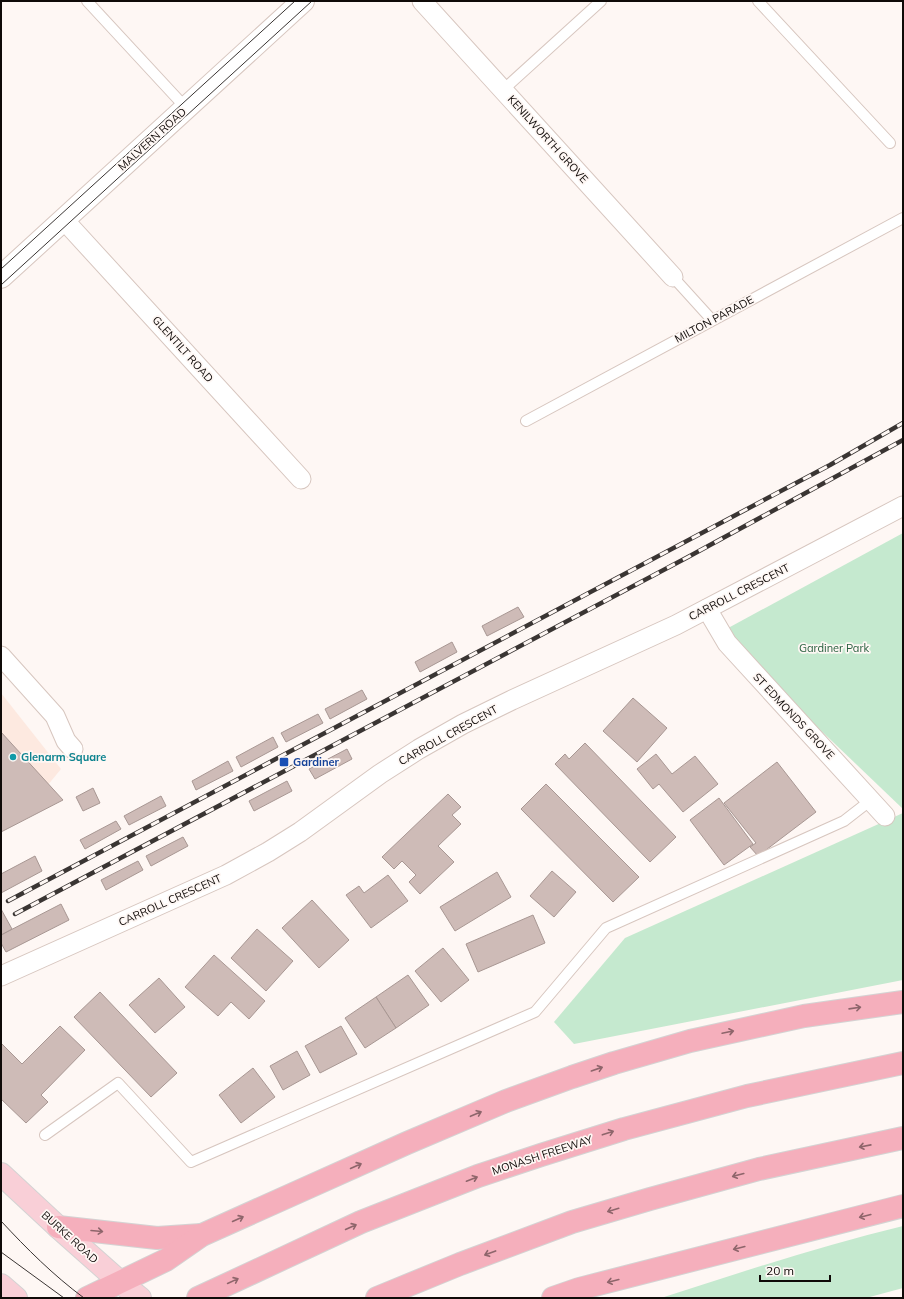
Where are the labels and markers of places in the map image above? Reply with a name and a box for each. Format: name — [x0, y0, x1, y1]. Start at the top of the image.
place label: Glenarm Square — [21, 750, 106, 764]
marker: Glenarm Square — [8, 752, 18, 762]
place label: Gardiner — [293, 755, 340, 769]
marker: Gardiner — [278, 756, 290, 768]

